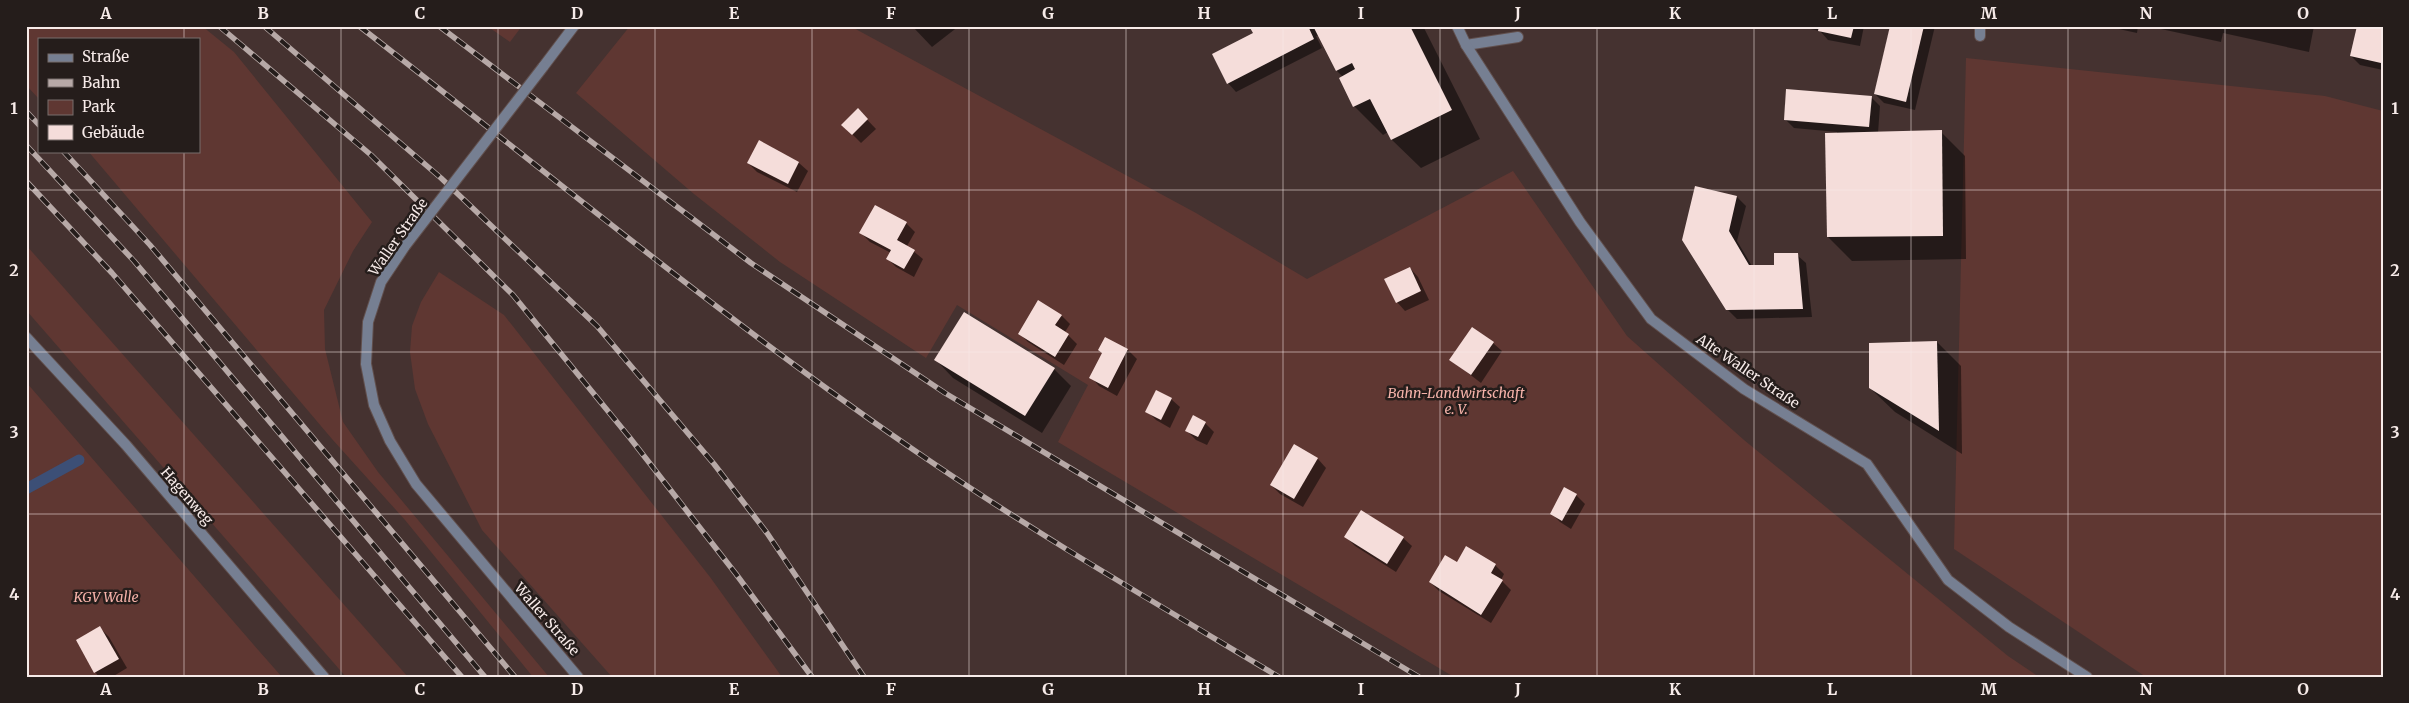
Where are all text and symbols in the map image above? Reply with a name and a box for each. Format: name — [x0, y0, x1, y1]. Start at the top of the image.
text: A — [99, 3, 112, 23]
text: B — [257, 3, 269, 23]
text: C — [415, 3, 425, 23]
text: D — [571, 3, 583, 23]
text: E — [729, 3, 740, 23]
text: F — [886, 3, 896, 23]
text: G — [1042, 3, 1054, 23]
text: H — [1197, 3, 1211, 23]
text: I — [1358, 3, 1364, 23]
text: J — [1514, 3, 1521, 23]
text: K — [1669, 3, 1681, 23]
text: L — [1827, 3, 1837, 23]
text: M — [1981, 3, 1998, 23]
text: N — [2140, 3, 2153, 23]
text: O — [2297, 3, 2309, 23]
legend — [38, 38, 200, 152]
text: Straße — [82, 47, 129, 66]
text: Bahn — [82, 73, 120, 92]
text: Park — [82, 97, 116, 116]
text: 1 — [10, 98, 18, 118]
text: 1 — [2391, 98, 2399, 118]
text: Gebäude — [82, 123, 145, 142]
street label: Waller Straße — [364, 195, 431, 280]
text: 2 — [9, 260, 19, 280]
text: 2 — [2390, 260, 2400, 280]
street label: Alte Waller Straße — [1692, 329, 1803, 412]
park label: Bahn-Landwirtschaft e. V. — [1387, 384, 1525, 418]
text: 3 — [9, 422, 19, 442]
text: 3 — [2390, 422, 2400, 442]
street label: Hagenweg — [157, 463, 217, 529]
street label: Waller Straße — [510, 578, 584, 659]
text: 4 — [9, 584, 19, 604]
text: 4 — [2390, 584, 2400, 604]
park label: KGV Walle — [72, 588, 139, 606]
text: A — [99, 679, 112, 699]
text: B — [257, 679, 269, 699]
text: C — [415, 679, 425, 699]
text: D — [571, 679, 583, 699]
text: E — [729, 679, 740, 699]
text: F — [886, 679, 896, 699]
text: G — [1042, 679, 1054, 699]
text: H — [1197, 679, 1211, 699]
text: I — [1358, 679, 1364, 699]
text: J — [1514, 679, 1521, 699]
text: K — [1669, 679, 1681, 699]
text: L — [1827, 679, 1837, 699]
text: M — [1981, 679, 1998, 699]
text: N — [2140, 679, 2153, 699]
text: O — [2297, 679, 2309, 699]

